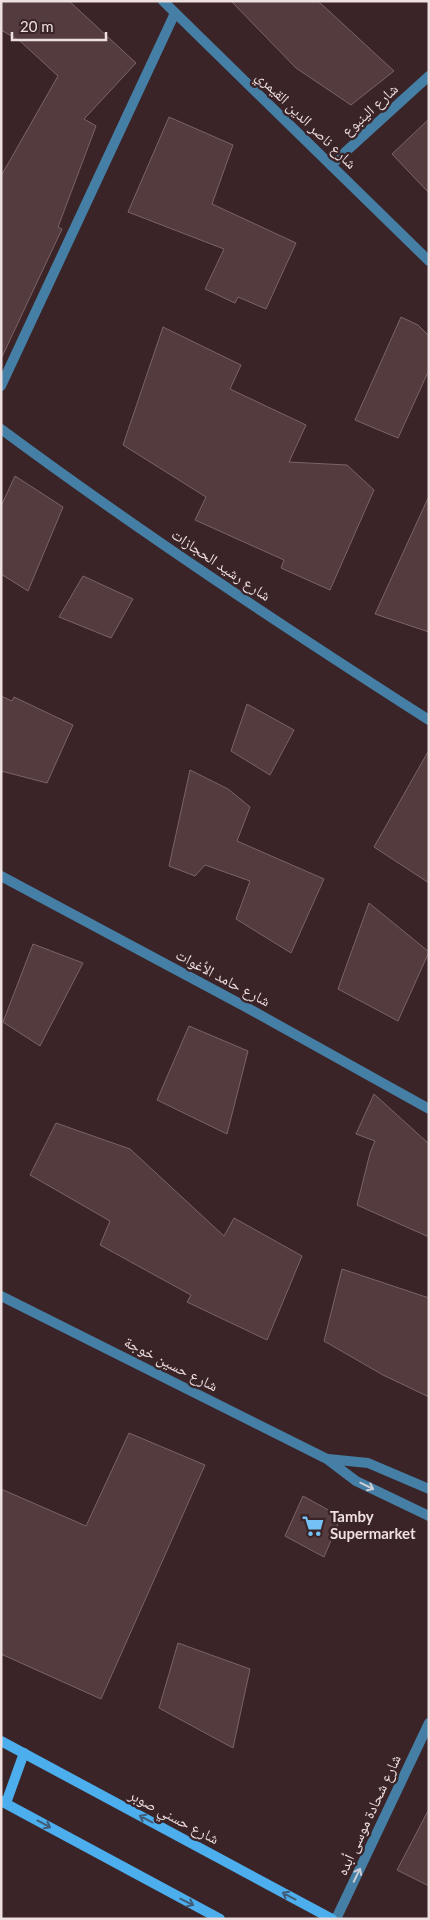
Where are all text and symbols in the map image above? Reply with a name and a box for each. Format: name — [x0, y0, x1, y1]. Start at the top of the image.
scale bar — [12, 10, 106, 42]
text: 20 m — [20, 17, 54, 35]
street label: شارع ناصر الدين القيمري — [250, 67, 361, 175]
street label: شارع الينبوع — [338, 79, 403, 141]
street label: شارع رشيد الحجازات — [167, 524, 275, 606]
street label: شارع حامد الأغوات — [172, 945, 274, 1011]
street label: شارع حسين خوجة — [121, 1332, 221, 1396]
one-way arrow — [359, 1482, 374, 1491]
place label: Tamby Supermarket — [330, 1507, 416, 1542]
supermarket icon: Tamby Supermarket — [300, 1513, 326, 1539]
street label: شارع شحادة موسى أبده — [332, 1751, 406, 1879]
street label: شارع حسني صوبر — [124, 1784, 223, 1851]
one-way arrow — [139, 1813, 153, 1823]
one-way arrow — [36, 1820, 51, 1829]
one-way arrow — [353, 1868, 362, 1883]
one-way arrow — [282, 1890, 296, 1900]
one-way arrow — [179, 1898, 194, 1907]

